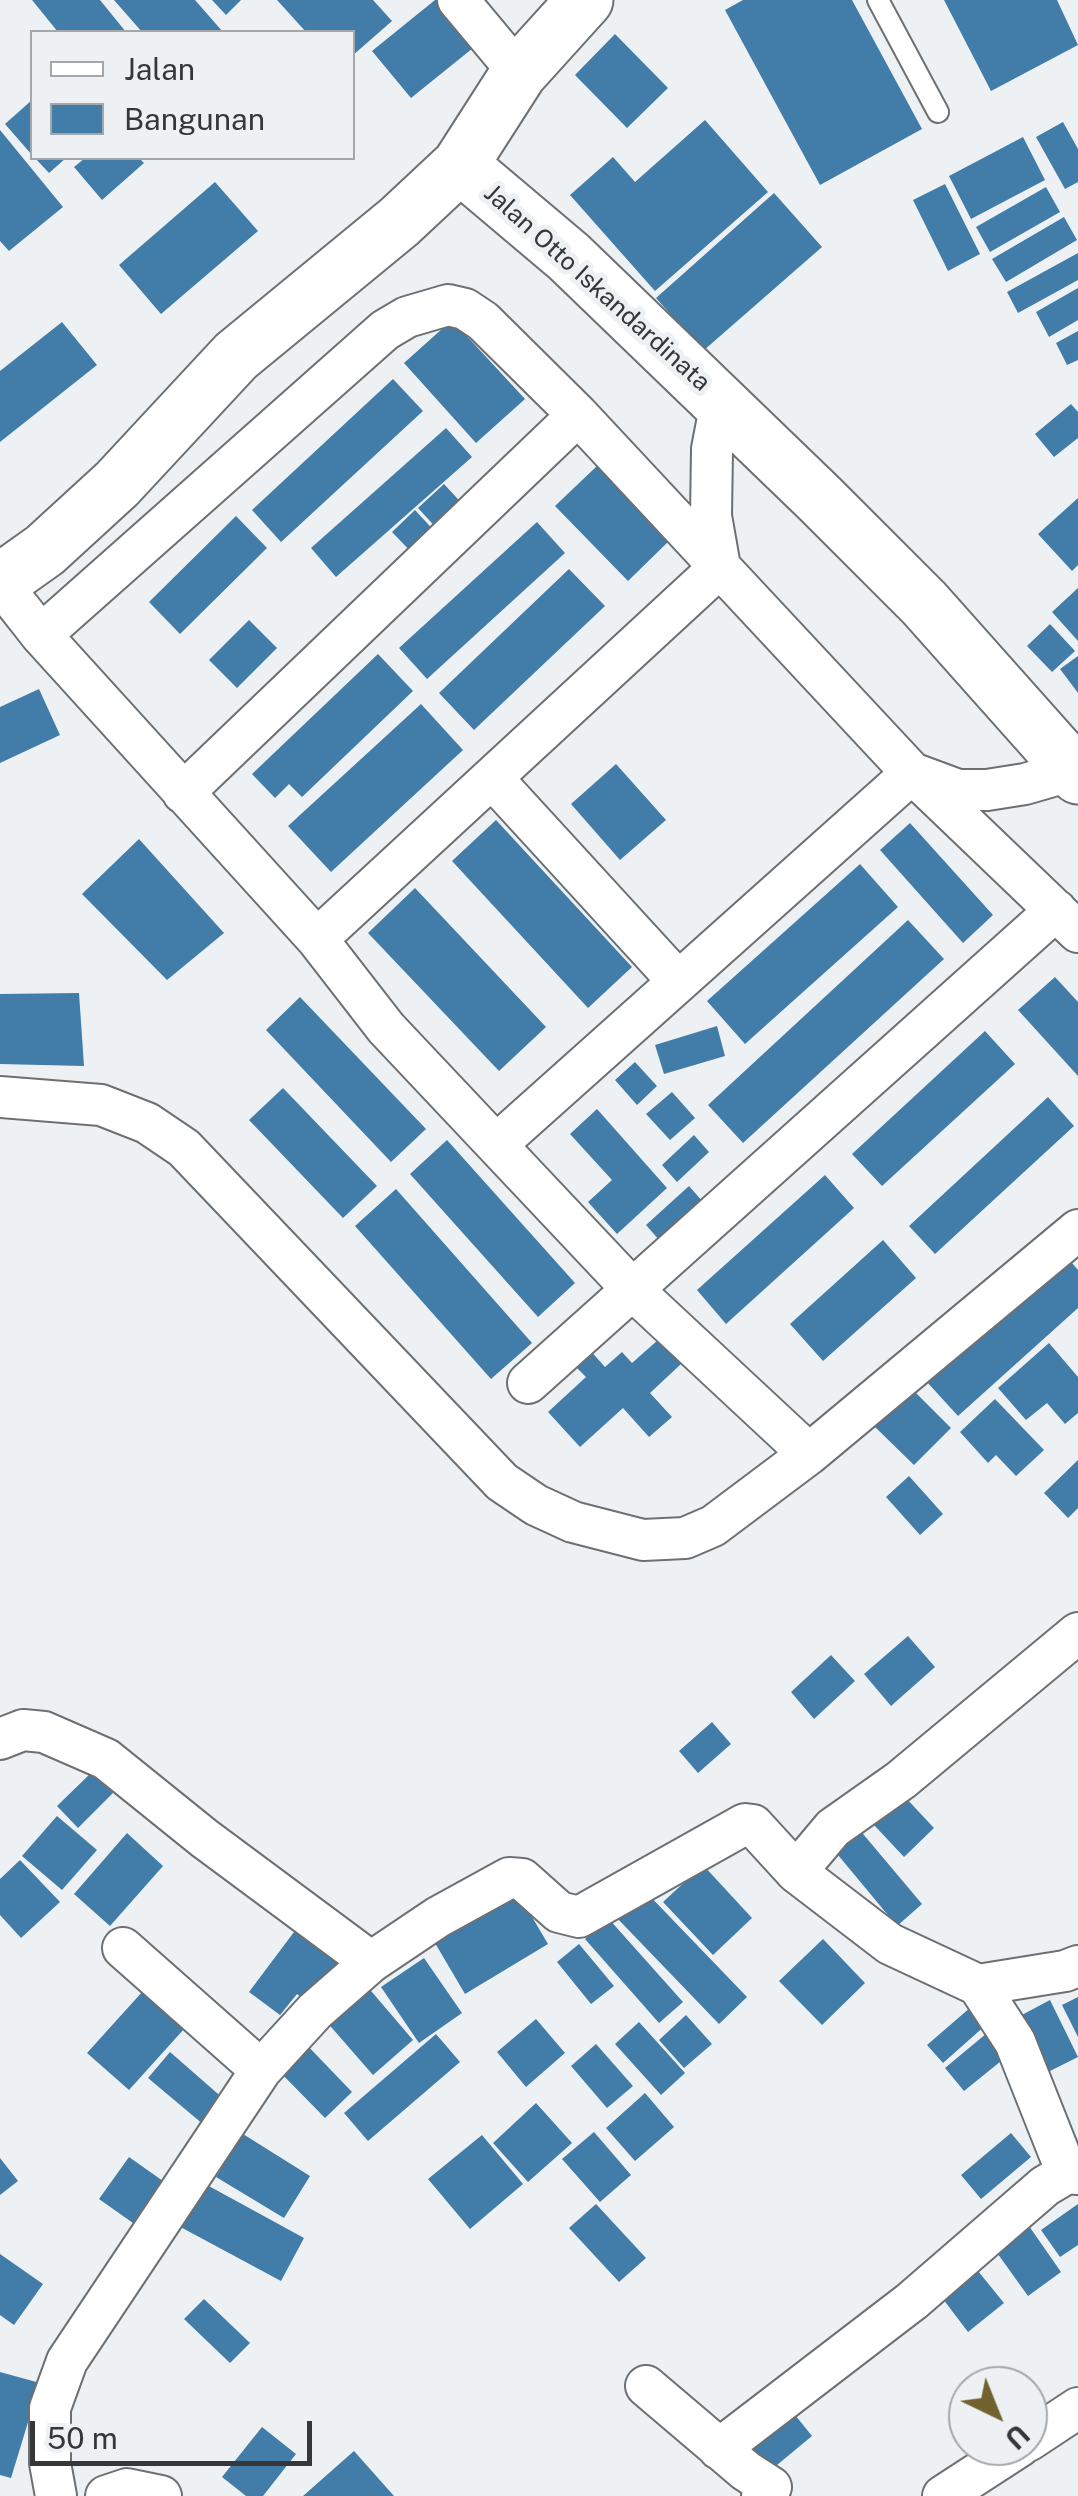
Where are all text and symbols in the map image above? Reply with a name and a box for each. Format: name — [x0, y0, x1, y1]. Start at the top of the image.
legend — [30, 30, 355, 160]
text: Jalan — [124, 51, 195, 87]
text: Bangunan — [124, 101, 265, 137]
street label: Jalan Otto Iskandardinata — [478, 178, 716, 398]
north arrow — [948, 2366, 1048, 2466]
scale bar — [35, 2401, 318, 2463]
text: U — [999, 2418, 1036, 2456]
text: 50 m — [47, 2420, 118, 2456]

